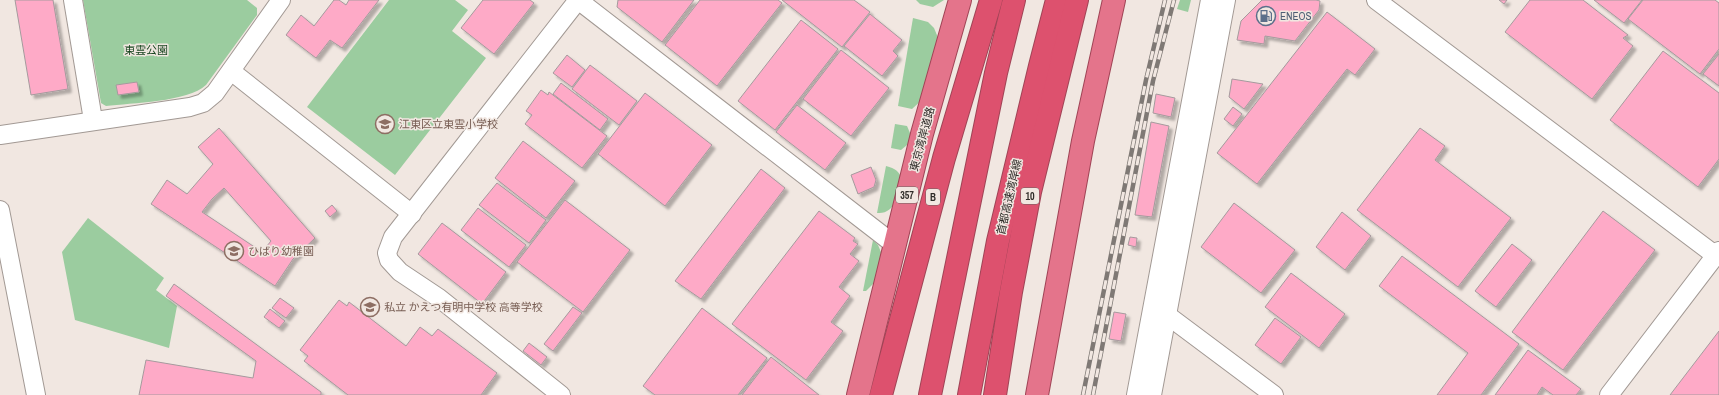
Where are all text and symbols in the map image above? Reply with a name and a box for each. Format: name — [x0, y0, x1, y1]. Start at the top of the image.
fuel station icon: ENEOS — [1255, 5, 1277, 27]
place label: ENEOS — [1280, 9, 1312, 23]
park label: 東雲公園 — [124, 43, 168, 57]
street label: 東京湾岸道路 — [907, 105, 937, 173]
school or university icon: 江東区立東雲小学校 — [374, 113, 396, 135]
place label: 江東区立東雲小学校 — [399, 117, 498, 131]
street label: 首都高速湾岸線 — [994, 158, 1024, 236]
road number: 357 — [896, 187, 918, 203]
road number: 10 — [1021, 188, 1039, 204]
road number: B — [926, 189, 940, 205]
school or university icon: ひばり幼稚園 — [223, 240, 245, 262]
place label: ひばり幼稚園 — [248, 244, 314, 258]
school or university icon: 私立 かえつ有明中学校 高等学校 — [359, 296, 381, 318]
place label: 私立 かえつ有明中学校 高等学校 — [384, 300, 543, 314]

